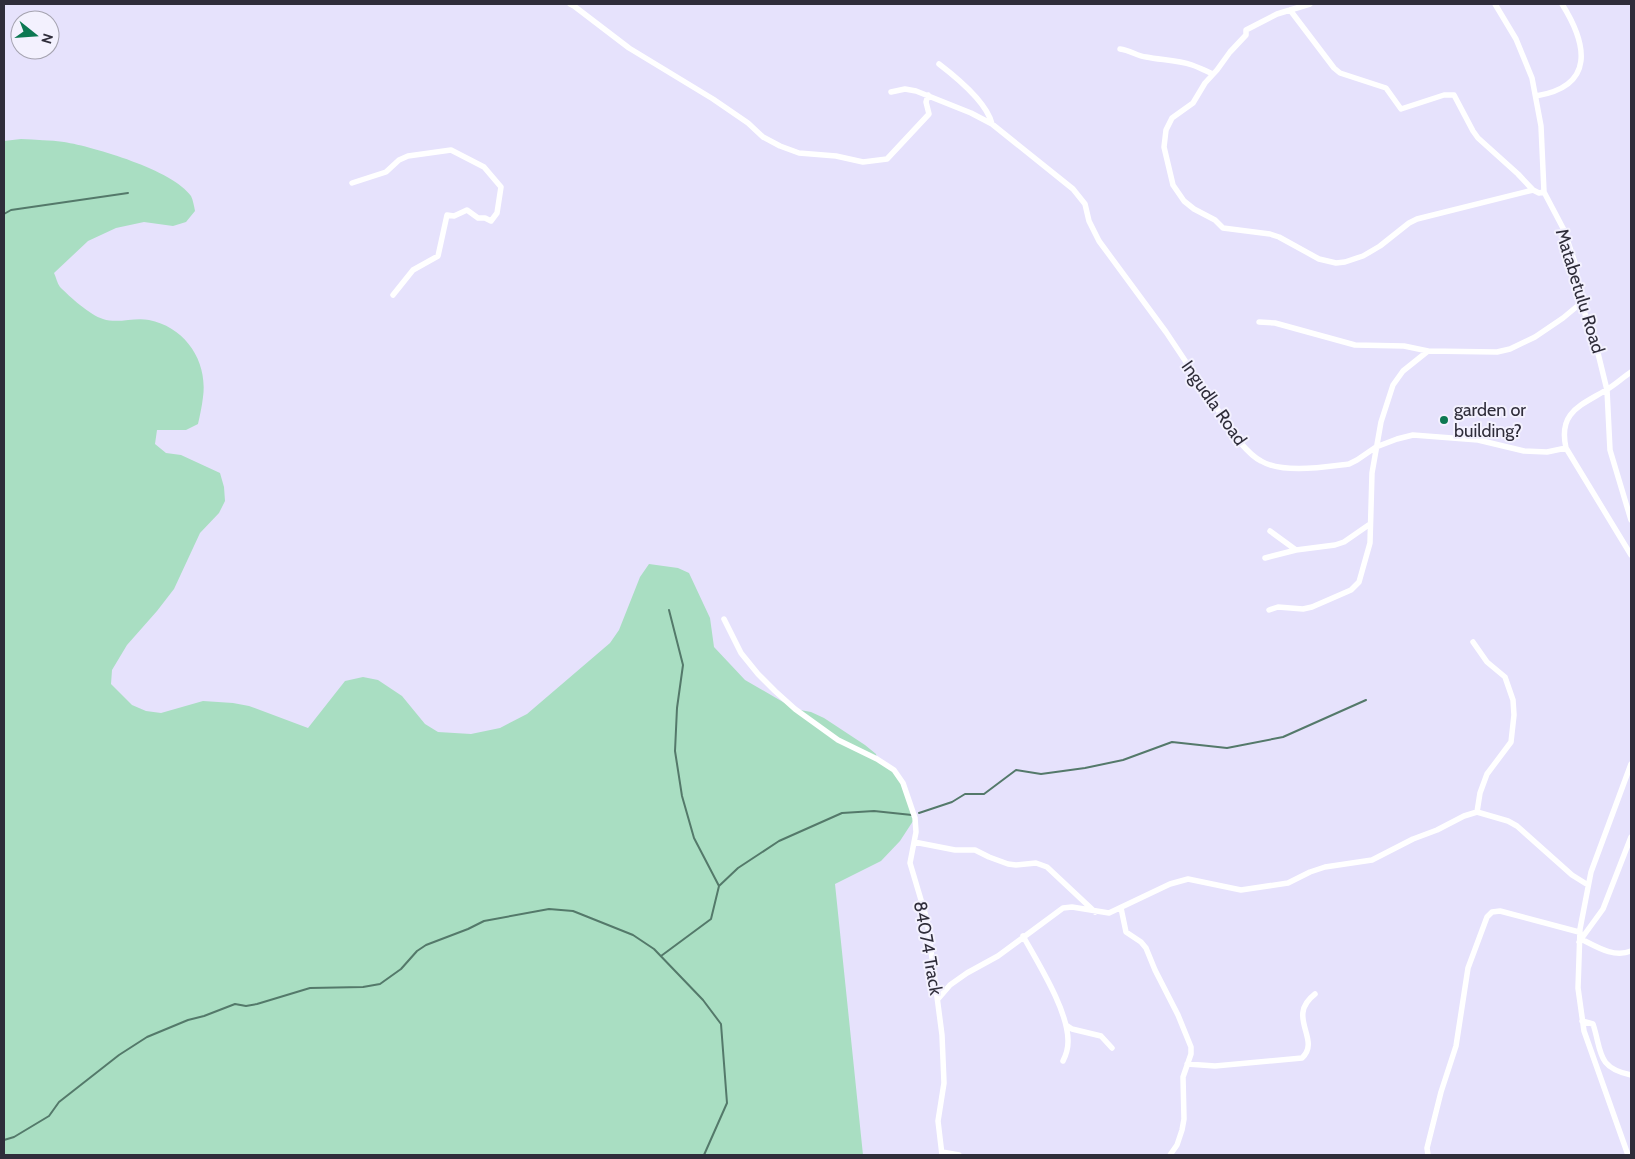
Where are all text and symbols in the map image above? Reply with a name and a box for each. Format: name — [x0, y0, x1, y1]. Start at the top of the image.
north arrow — [10, 10, 60, 60]
text: N — [37, 31, 57, 46]
street label: Matabetulu Road — [1551, 226, 1609, 356]
street label: Ingudla Road — [1177, 356, 1251, 450]
place label: garden or building? — [1454, 399, 1526, 442]
marker: garden or building? — [1438, 414, 1450, 426]
street label: 84074 Track — [909, 899, 947, 998]

